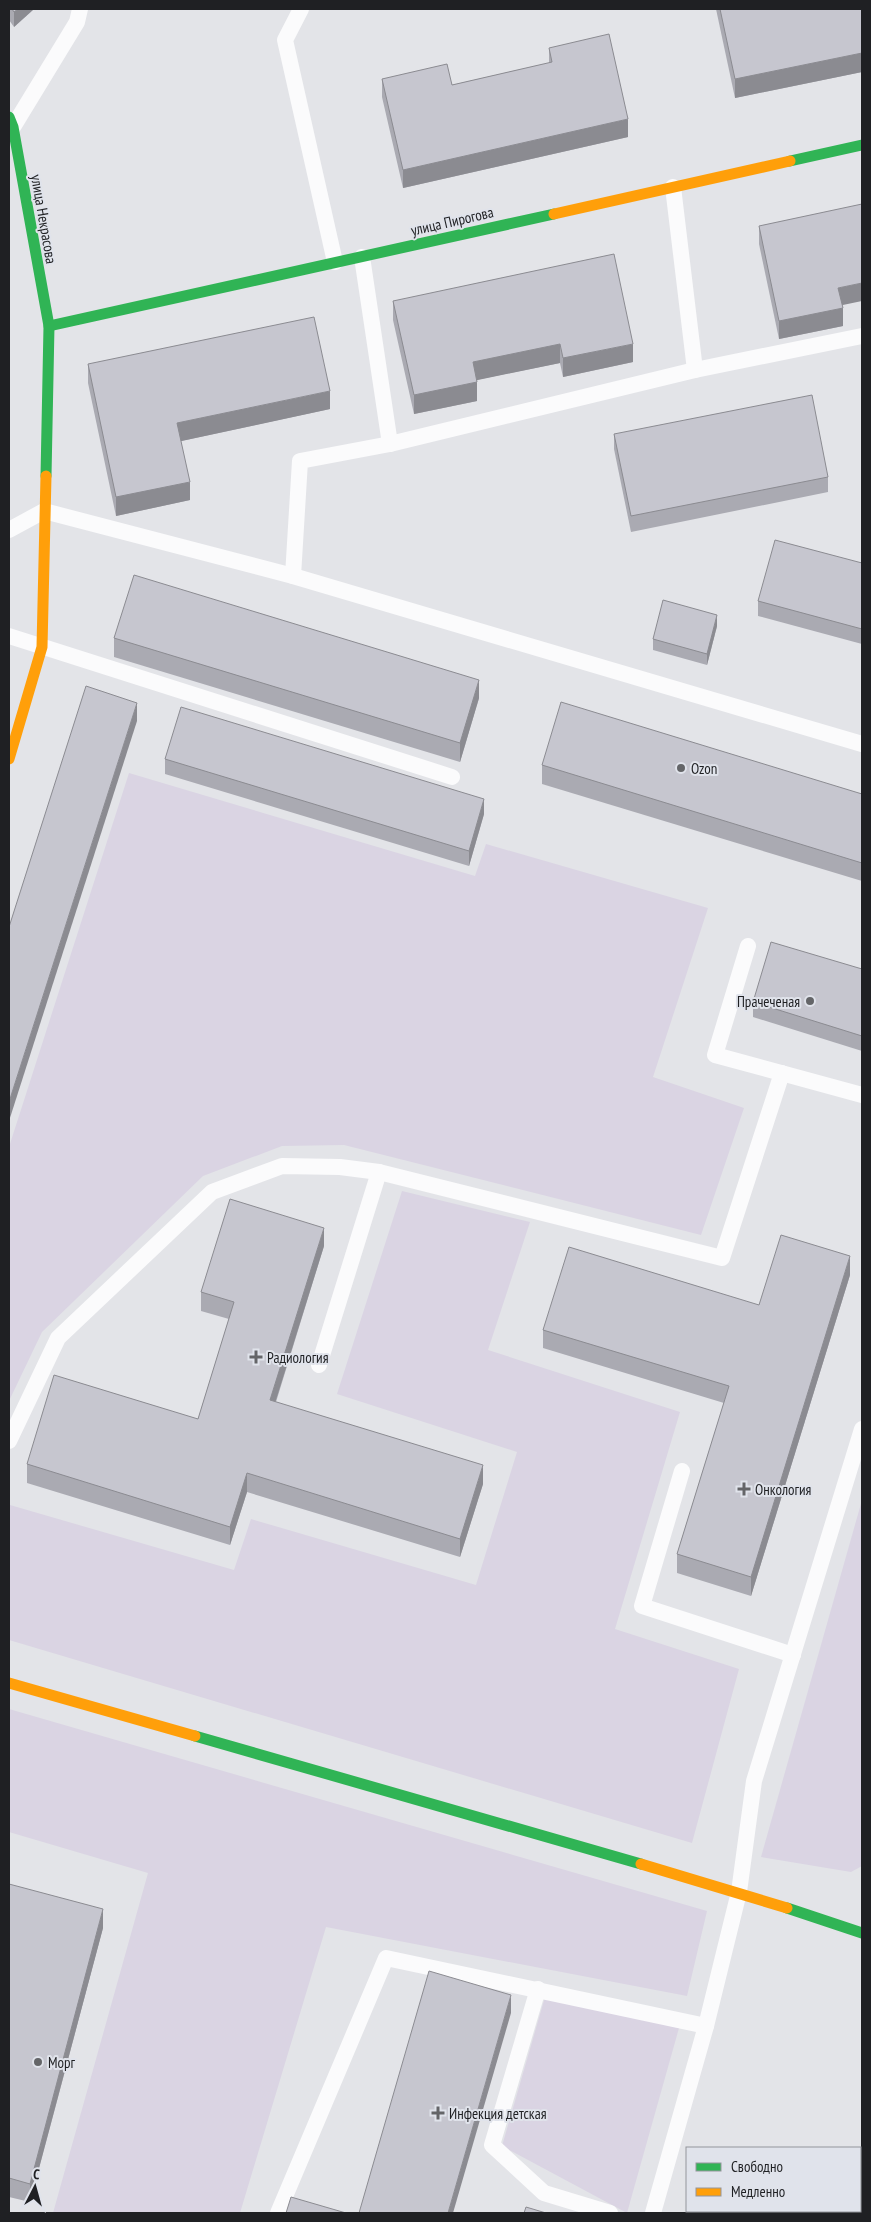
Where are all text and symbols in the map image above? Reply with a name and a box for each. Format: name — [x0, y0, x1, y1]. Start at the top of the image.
street label: улица Некрасова — [27, 173, 61, 265]
street label: улица Пирогова — [409, 202, 495, 240]
place label: Ozon — [691, 759, 717, 778]
marker: Ozon — [675, 762, 687, 774]
place label: Прачеченая — [737, 992, 800, 1011]
marker: Прачеченая — [804, 995, 816, 1007]
place label: Радиология — [267, 1348, 329, 1367]
marker: Радиология — [249, 1350, 263, 1364]
place label: Онкология — [755, 1480, 812, 1499]
marker: Онкология — [737, 1482, 751, 1496]
place label: Морг — [48, 2053, 76, 2072]
marker: Морг — [32, 2056, 44, 2068]
place label: Инфекция детская — [449, 2104, 547, 2123]
marker: Инфекция детская — [431, 2106, 445, 2120]
legend — [686, 2147, 861, 2212]
text: Свободно — [731, 2157, 783, 2176]
north arrow — [10, 2162, 60, 2212]
text: С — [32, 2165, 41, 2183]
text: Медленно — [731, 2182, 785, 2201]

